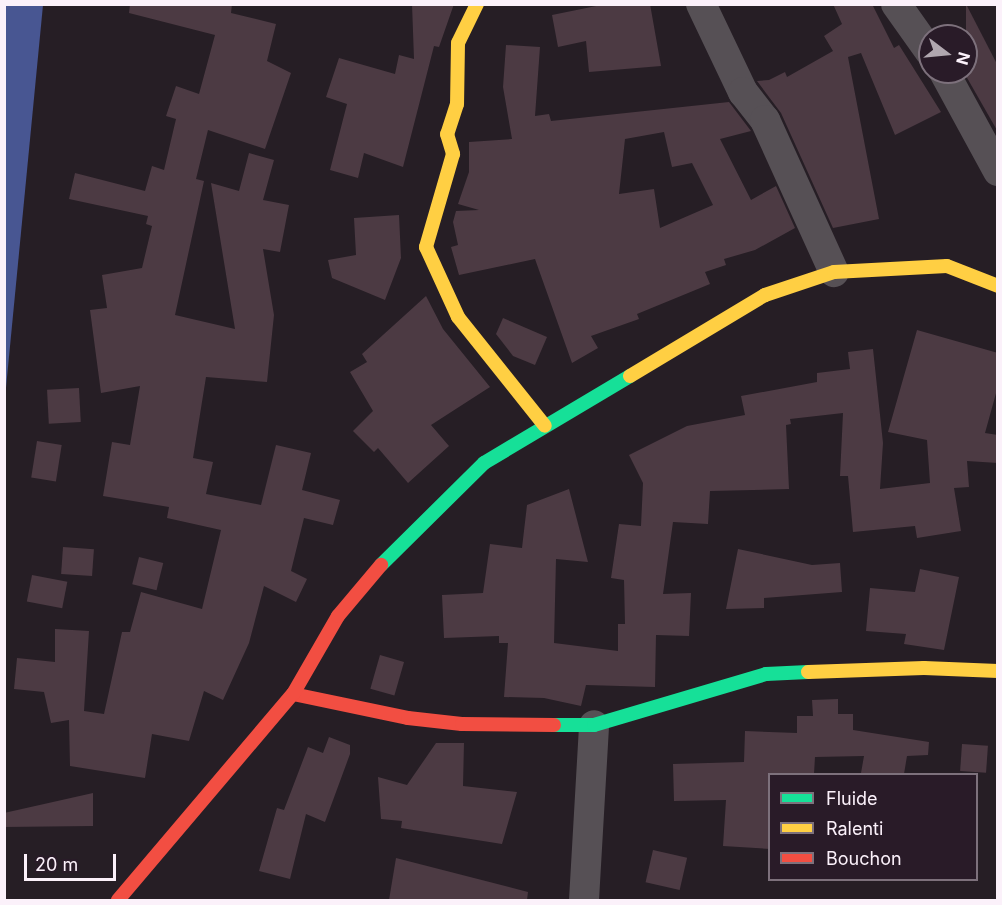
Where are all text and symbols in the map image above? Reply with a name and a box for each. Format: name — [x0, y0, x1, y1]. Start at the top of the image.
north arrow — [918, 24, 978, 84]
text: N — [952, 50, 975, 67]
legend — [768, 773, 978, 881]
text: Fluide — [826, 788, 878, 809]
text: Ralenti — [826, 818, 883, 839]
scale bar — [27, 842, 118, 880]
text: Bouchon — [826, 848, 902, 869]
text: 20 m — [35, 854, 78, 875]

